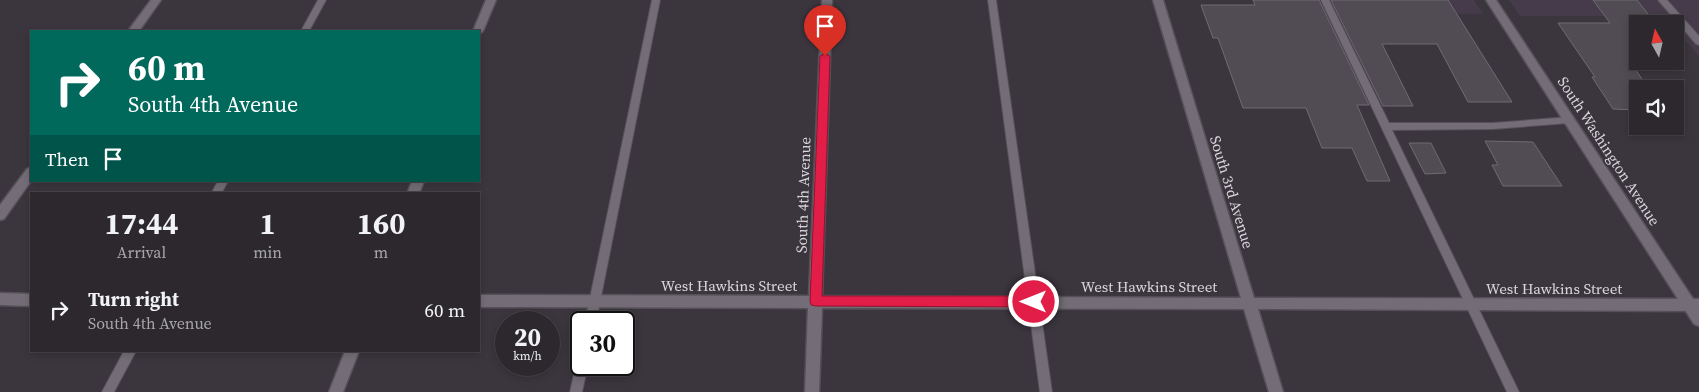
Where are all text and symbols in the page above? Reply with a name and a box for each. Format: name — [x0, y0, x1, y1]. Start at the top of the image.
pin — [804, 5, 846, 56]
icon: arrive — [811, 12, 839, 40]
north arrow — [1629, 15, 1684, 70]
map controls — [1629, 15, 1684, 135]
text: 60 m — [128, 44, 205, 92]
icon: right — [45, 50, 110, 115]
street label: South Washington Avenue — [1553, 72, 1665, 230]
button: sound — [1629, 80, 1684, 135]
text: South 4th Avenue — [128, 89, 298, 119]
street label: South 3rd Avenue — [1205, 133, 1259, 251]
street label: South 4th Avenue — [790, 136, 816, 253]
icon: arrive — [99, 145, 127, 173]
text: Then — [45, 146, 89, 172]
text: 17:44 — [105, 203, 179, 244]
text: 1 — [259, 203, 276, 244]
text: 160 — [357, 203, 405, 244]
text: Arrival — [117, 241, 166, 263]
text: min — [253, 241, 282, 263]
text: m — [374, 241, 388, 263]
street label: West Hawkins Street — [661, 275, 797, 296]
position arrow — [1007, 275, 1059, 327]
street label: West Hawkins Street — [1081, 276, 1217, 297]
street label: West Hawkins Street — [1486, 278, 1622, 299]
text: Turn right — [88, 286, 179, 312]
icon: right — [45, 296, 73, 324]
text: 60 m — [424, 297, 465, 323]
speed limit sign: 30 — [570, 311, 635, 376]
text: South 4th Avenue — [88, 312, 212, 334]
text: 20 — [514, 320, 541, 354]
text: km/h — [513, 348, 542, 364]

